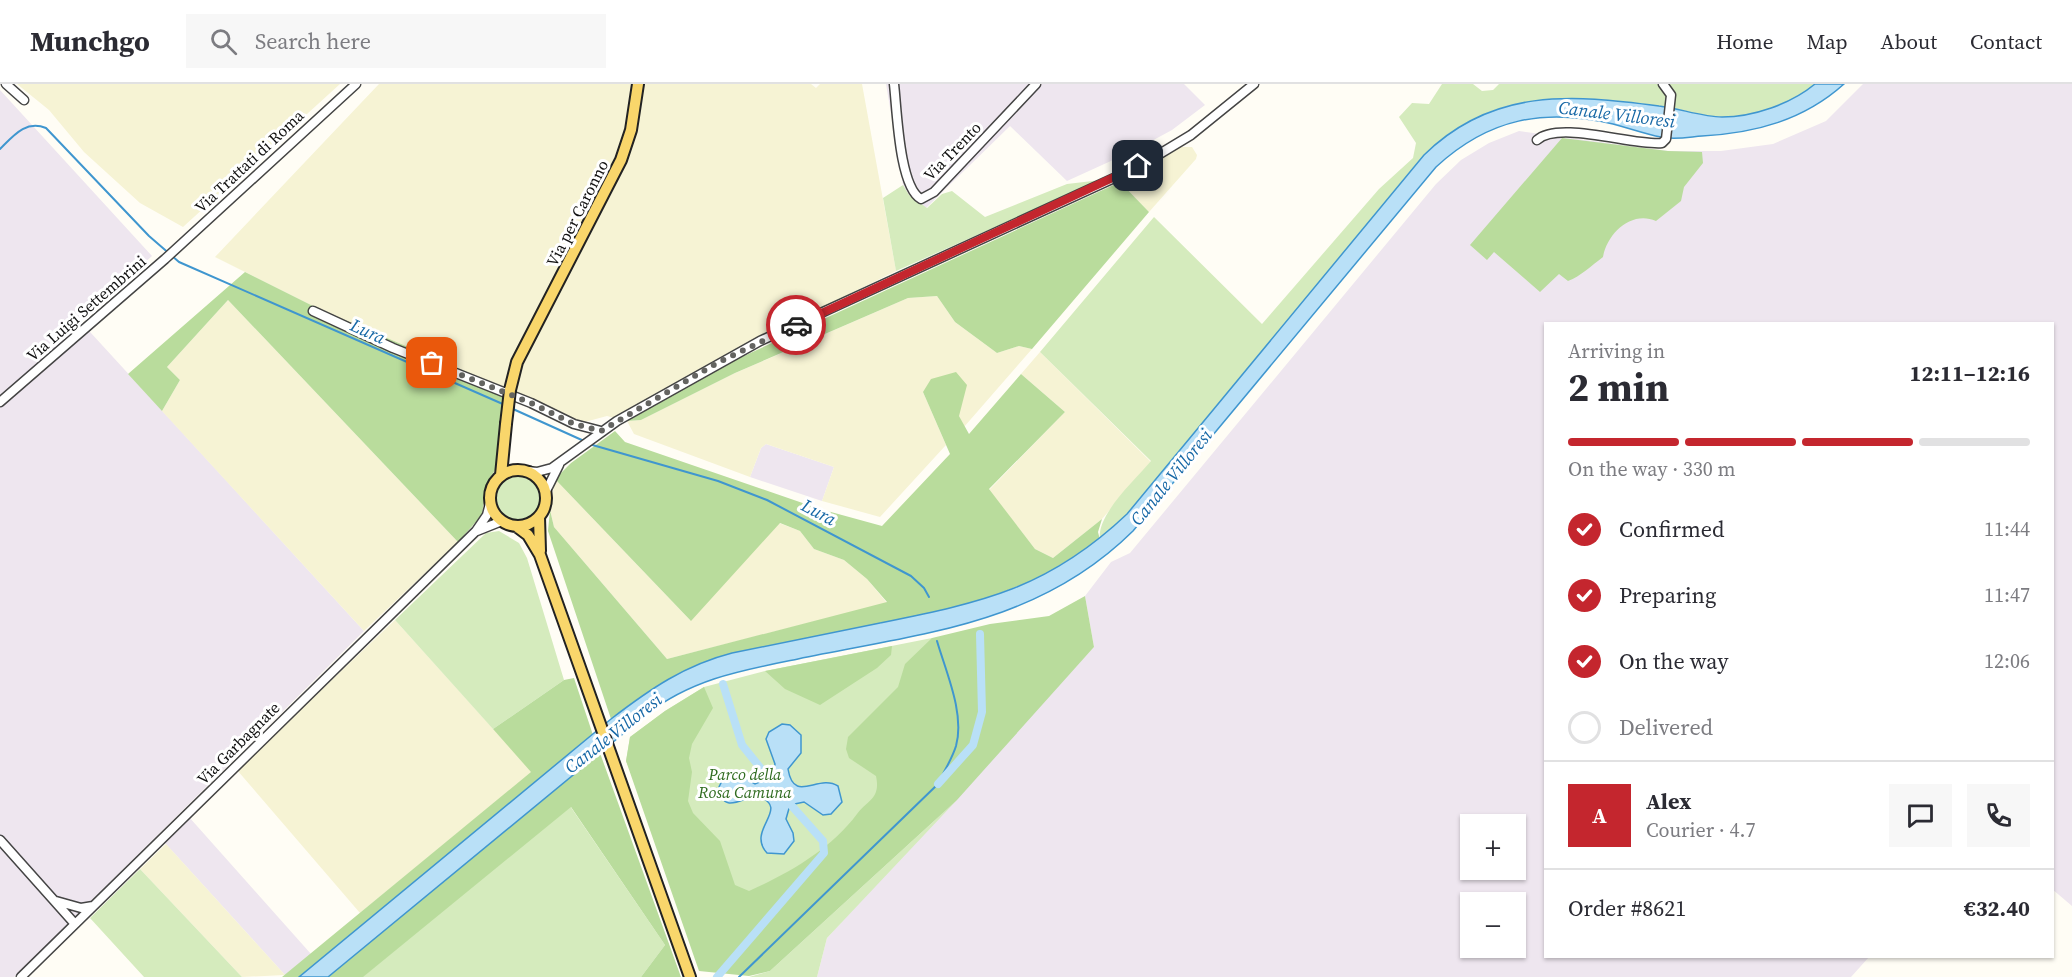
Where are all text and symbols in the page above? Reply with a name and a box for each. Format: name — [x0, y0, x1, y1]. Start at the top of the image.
search box — [186, 14, 606, 68]
text: Munchgo — [30, 22, 150, 60]
icon: search — [207, 25, 240, 58]
text: Search here — [255, 26, 371, 56]
text: Home — [1716, 27, 1774, 56]
text: Map — [1807, 27, 1848, 56]
text: About — [1881, 27, 1937, 56]
text: Contact — [1970, 27, 2042, 56]
water label: Canale Villoresi — [1557, 94, 1677, 134]
street label: Via Trattati di Roma — [190, 104, 309, 218]
street label: Via Trento — [918, 117, 986, 185]
pin — [1112, 140, 1163, 191]
icon: home — [1121, 149, 1154, 182]
street label: Via per Caronno — [541, 156, 613, 270]
street label: Via Luigi Settembrini — [22, 250, 151, 366]
courier — [766, 295, 826, 355]
icon: car — [780, 309, 813, 342]
water label: Lura — [346, 312, 390, 350]
pin — [406, 337, 457, 388]
text: Arriving in — [1568, 337, 1665, 365]
icon: bag — [415, 346, 448, 379]
text: 12:11–12:16 — [1910, 358, 2030, 388]
text: 2 min — [1568, 361, 1669, 414]
water label: Canale Villoresi — [1124, 423, 1218, 530]
text: On the way · 330 m — [1568, 455, 1735, 483]
water label: Lura — [796, 492, 841, 532]
icon: check — [1568, 513, 1601, 546]
text: Confirmed — [1619, 514, 1724, 544]
text: 11:44 — [1984, 515, 2030, 543]
icon: check — [1568, 579, 1601, 612]
text: Preparing — [1619, 580, 1716, 610]
text: 11:47 — [1984, 581, 2030, 609]
icon: check — [1568, 645, 1601, 678]
text: On the way — [1619, 646, 1728, 676]
text: 12:06 — [1984, 647, 2030, 675]
water label: Canale Villoresi — [559, 687, 667, 779]
street label: Via Garbagnate — [192, 697, 284, 789]
text: Delivered — [1619, 712, 1713, 742]
park label: Parco della Rosa Camuna — [697, 763, 792, 803]
button: chat — [1889, 784, 1952, 847]
button: phone — [1967, 784, 2030, 847]
text: Alex — [1646, 786, 1691, 816]
text: A — [1592, 800, 1607, 830]
map controls — [1460, 814, 1526, 958]
button: + — [1460, 814, 1526, 880]
text: Courier · 4.7 — [1646, 816, 1755, 844]
button: − — [1460, 892, 1526, 958]
text: Order #8621 — [1568, 893, 1686, 923]
text: €32.40 — [1964, 893, 2030, 923]

